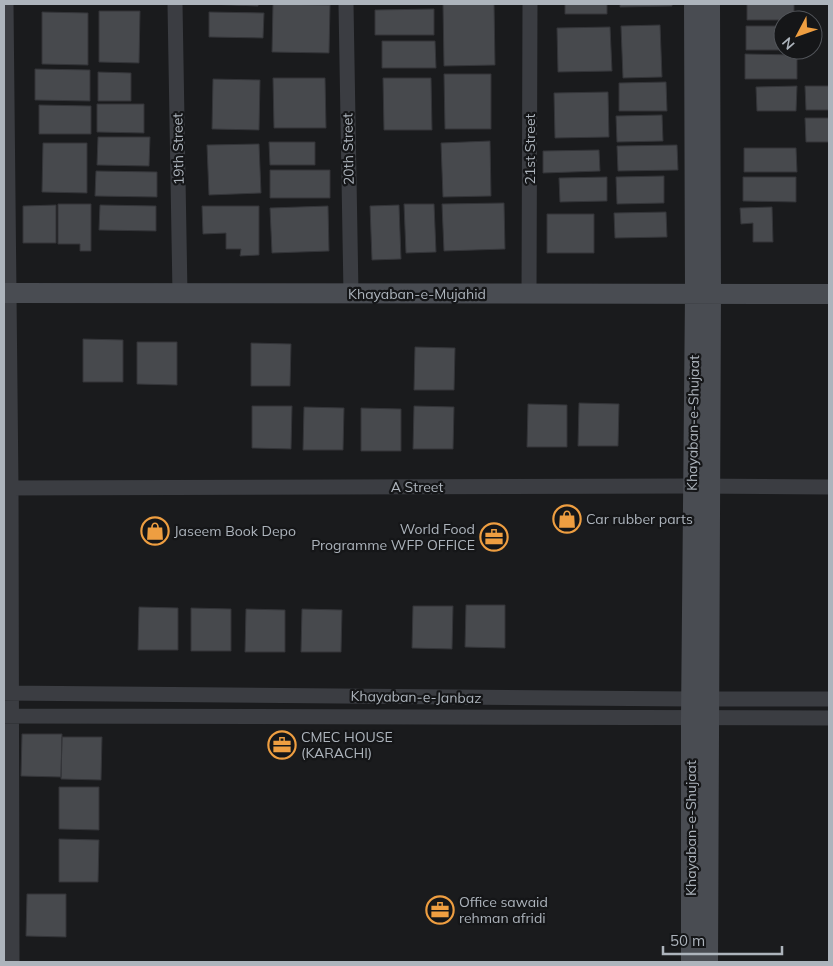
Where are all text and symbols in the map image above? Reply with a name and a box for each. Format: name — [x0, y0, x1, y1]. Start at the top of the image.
north arrow — [773, 10, 823, 60]
text: N — [778, 34, 798, 53]
street label: 19th Street — [168, 113, 188, 185]
street label: 20th Street — [338, 113, 358, 185]
street label: 21st Street — [521, 113, 539, 184]
street label: Khayaban-e-Mujahid — [348, 285, 486, 303]
street label: Khayaban-e-Shujaat — [683, 355, 703, 491]
street label: A Street — [391, 478, 443, 496]
shop icon: Car rubber parts — [552, 504, 582, 534]
place label: Car rubber parts — [586, 510, 693, 528]
shop icon: Jaseem Book Depo — [140, 516, 170, 546]
place label: World Food Programme WFP OFFICE — [311, 520, 475, 554]
place label: Jaseem Book Depo — [174, 522, 296, 540]
office icon: World Food Programme WFP OFFICE — [479, 522, 509, 552]
street label: Khayaban-e-Janbaz — [350, 687, 482, 707]
place label: CMEC HOUSE (KARACHI) — [301, 728, 393, 762]
office icon: CMEC HOUSE (KARACHI) — [267, 730, 297, 760]
street label: Khayaban-e-Shujaat — [682, 760, 700, 896]
place label: Office sawaid rehman afridi — [459, 893, 548, 927]
office icon: Office sawaid rehman afridi — [425, 895, 455, 925]
scale bar — [663, 924, 782, 956]
text: 50 m — [670, 931, 705, 950]

